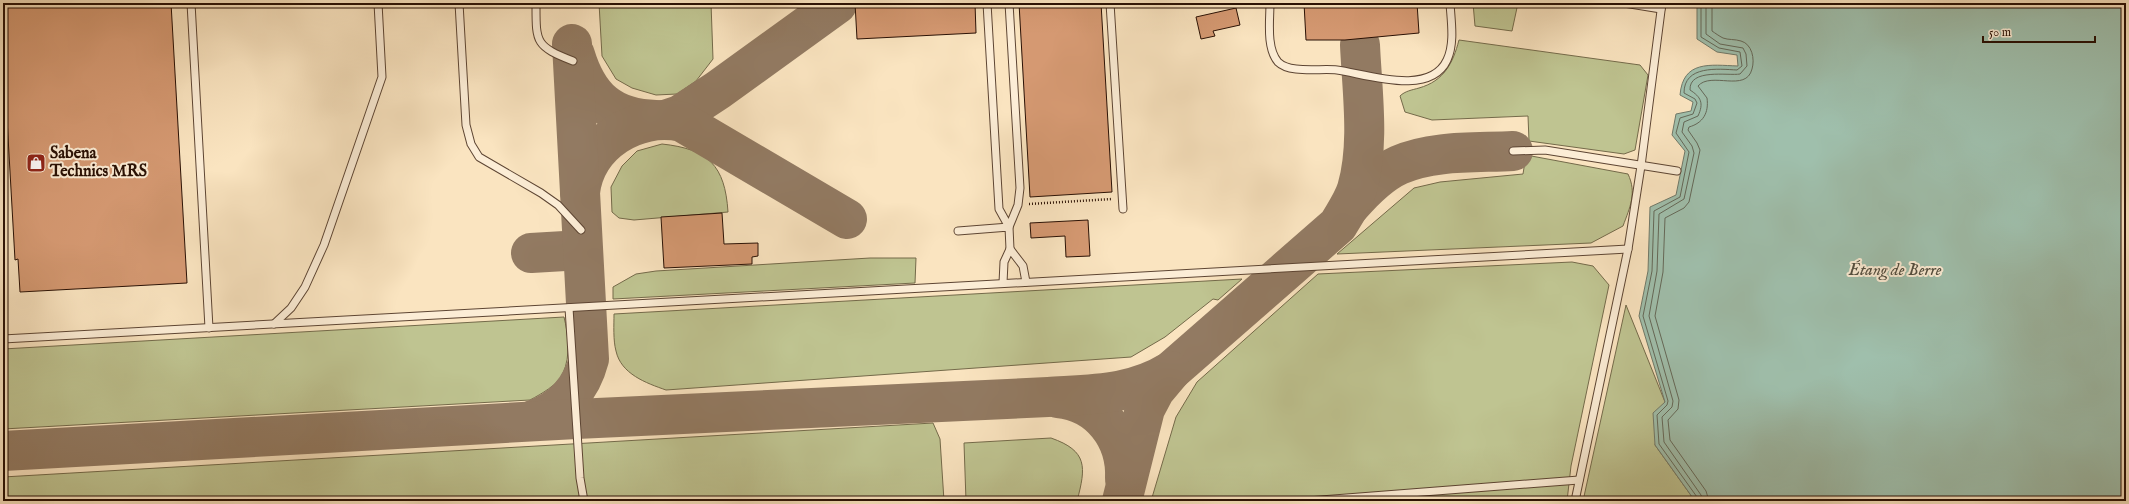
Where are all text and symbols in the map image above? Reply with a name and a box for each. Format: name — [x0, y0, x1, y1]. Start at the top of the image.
scale bar — [1983, 18, 2095, 44]
text: 50 m — [1989, 25, 2011, 40]
place label: Sabena Technics MRS — [49, 144, 147, 182]
shop icon: Sabena Technics MRS — [25, 152, 47, 174]
water label: Étang de Berre — [1848, 260, 1942, 281]

